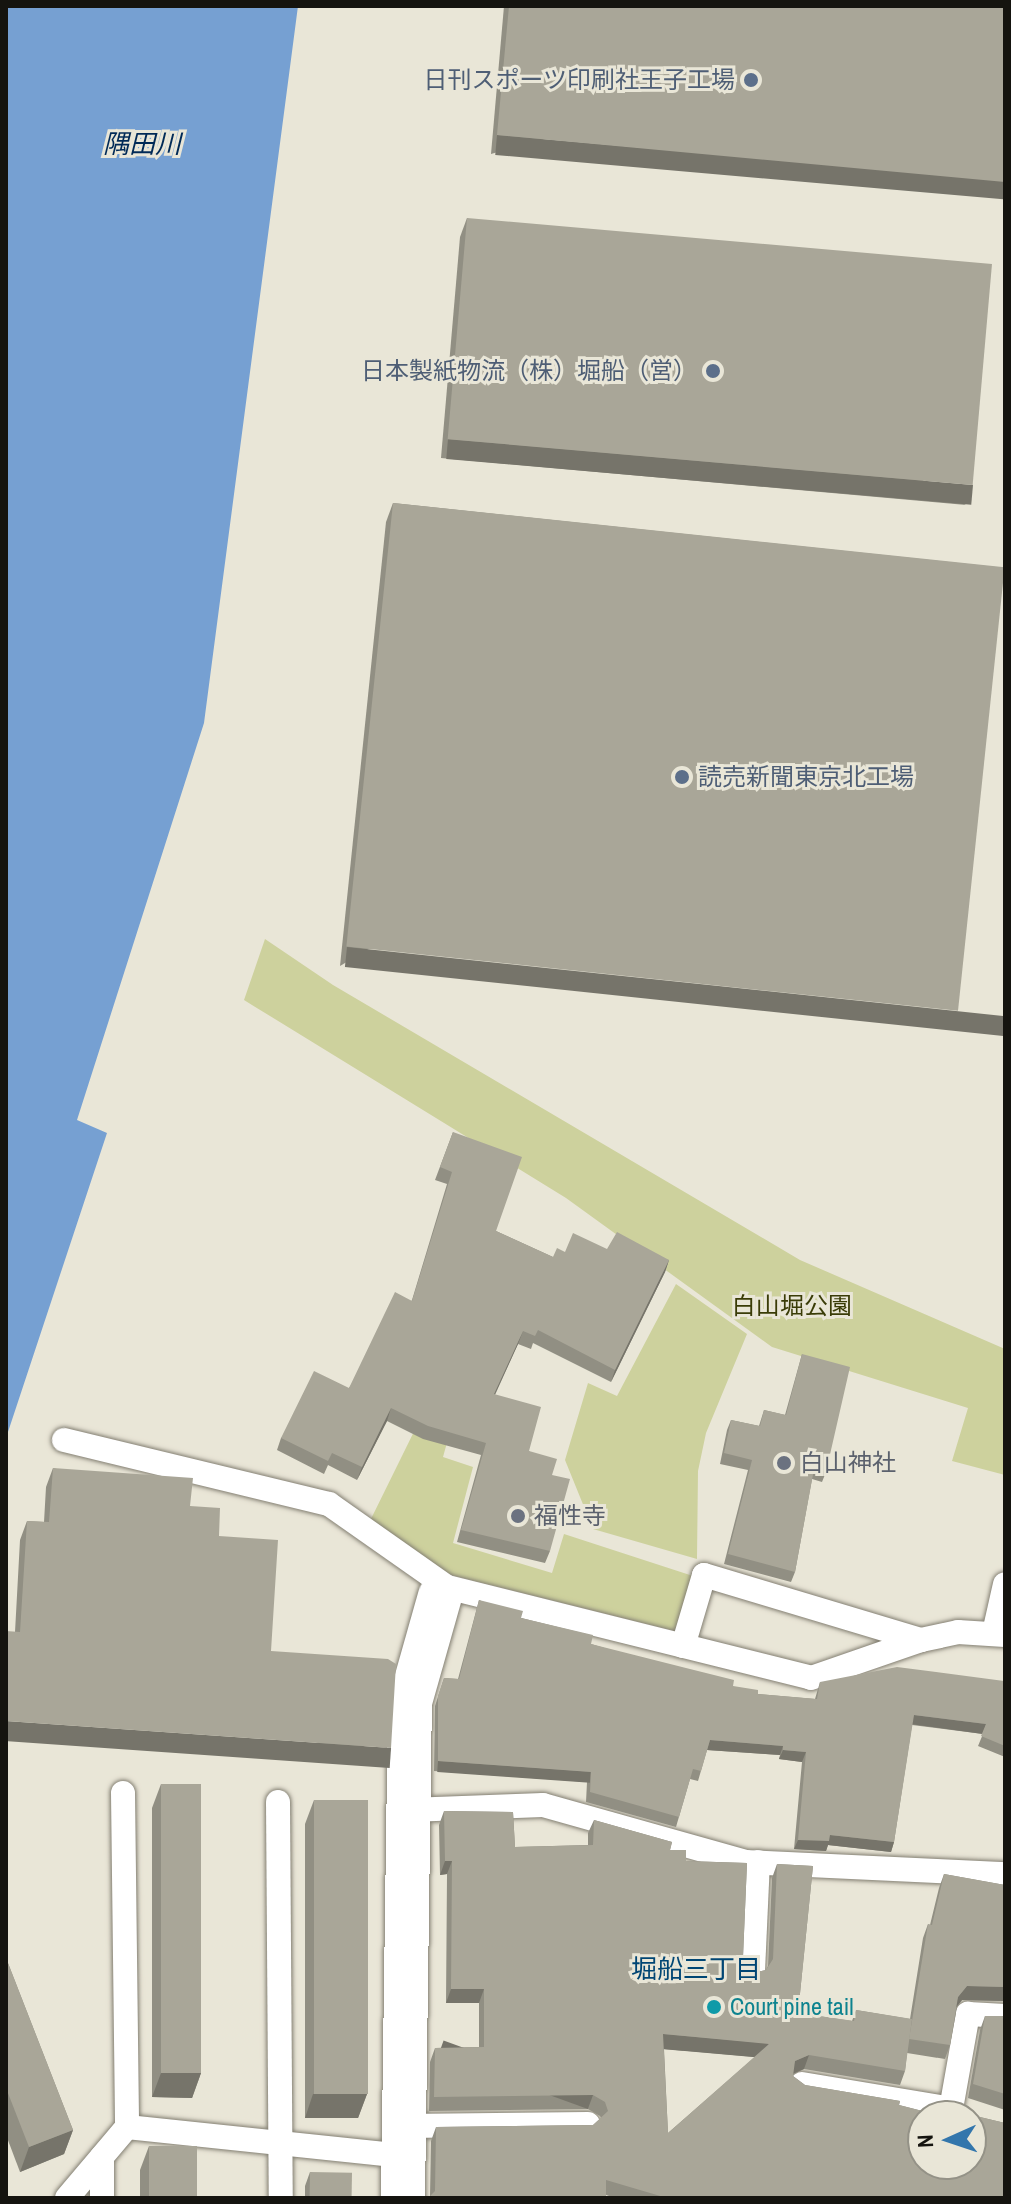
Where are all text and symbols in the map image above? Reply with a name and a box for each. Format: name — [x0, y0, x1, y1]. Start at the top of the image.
place label: 日刊スポーツ印刷社王子工場 — [423, 66, 735, 94]
marker: 日刊スポーツ印刷社王子工場 — [742, 71, 760, 89]
water label: 隅田川 — [103, 128, 181, 160]
place label: 日本製紙物流（株）堀船（営） — [361, 357, 697, 385]
marker: 日本製紙物流（株）堀船（営） — [704, 362, 722, 380]
place label: 読売新聞東京北工場 — [698, 763, 914, 791]
marker: 読売新聞東京北工場 — [673, 768, 691, 786]
park label: 白山堀公園 — [732, 1292, 852, 1320]
place label: 白山神社 — [800, 1449, 896, 1477]
marker: 白山神社 — [775, 1454, 793, 1472]
place label: 福性寺 — [534, 1502, 606, 1530]
marker: 福性寺 — [509, 1507, 527, 1525]
district label: 堀船三丁目 — [631, 1953, 761, 1985]
place label: Court pine tail — [730, 1993, 854, 2021]
marker: Court pine tail — [705, 1998, 723, 2016]
north arrow — [907, 2100, 987, 2180]
text: N — [910, 2134, 940, 2148]

